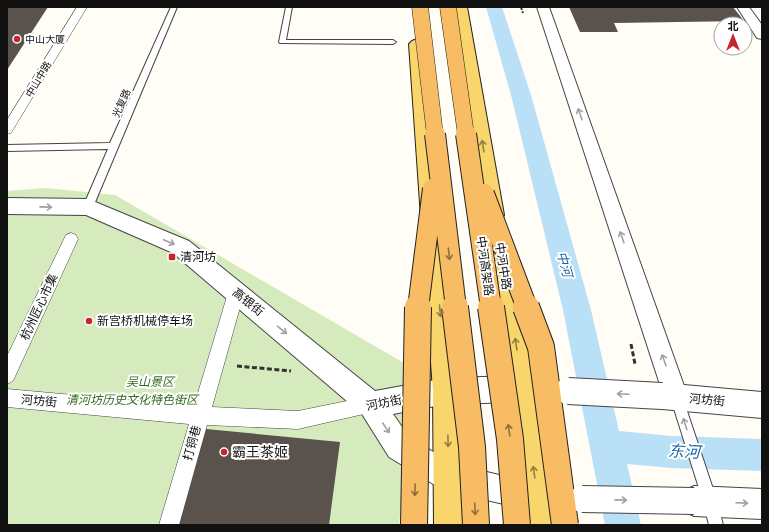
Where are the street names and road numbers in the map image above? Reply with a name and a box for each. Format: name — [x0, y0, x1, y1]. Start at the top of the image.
street label: 中山中路 — [23, 59, 53, 99]
street label: 光复路 — [110, 87, 133, 119]
street label: 中河高架路 — [474, 235, 496, 297]
street label: 中河中路 — [492, 241, 514, 291]
street label: 杭州匠心市集 — [17, 271, 61, 343]
street label: 高银街 — [230, 285, 266, 319]
street label: 河坊街 — [688, 391, 726, 409]
street label: 河坊街 — [20, 392, 58, 410]
street label: 河坊街 — [365, 393, 403, 413]
street label: 打铜巷 — [180, 424, 204, 462]

